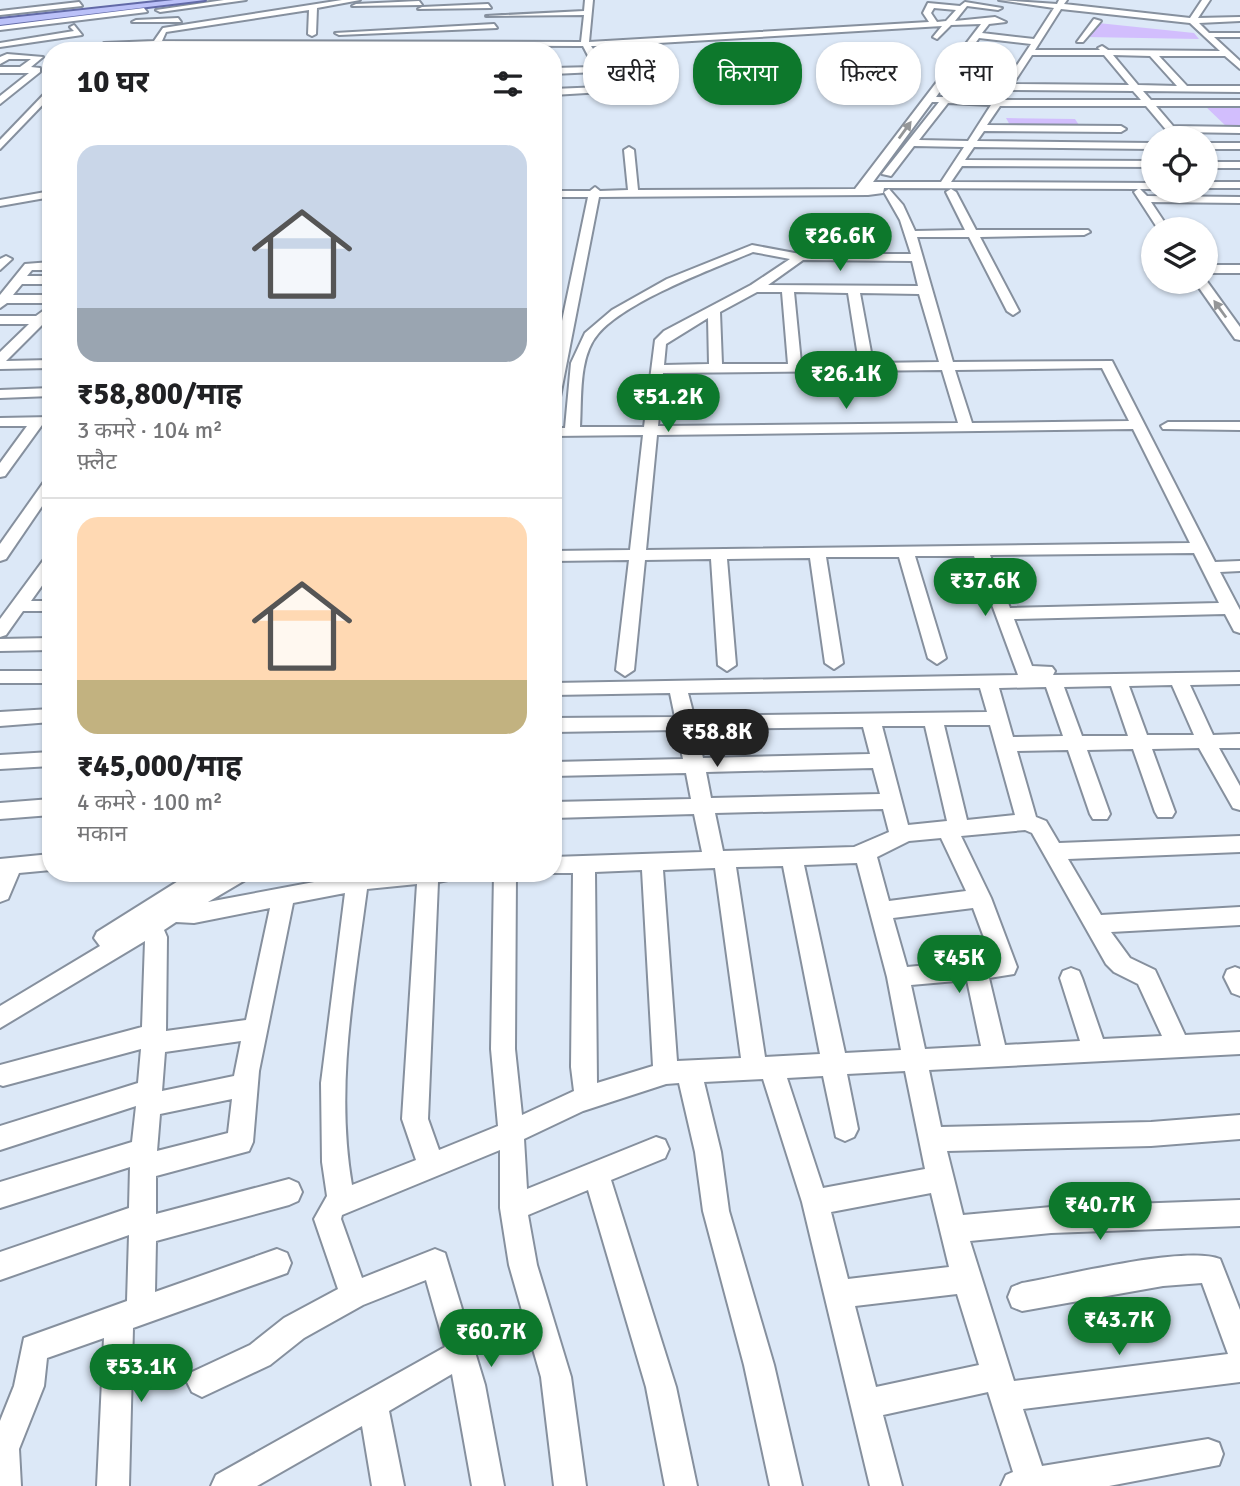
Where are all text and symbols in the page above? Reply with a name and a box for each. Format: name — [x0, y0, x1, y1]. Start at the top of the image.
chip: खरीदें — [583, 42, 679, 105]
chip: किराया — [693, 42, 802, 105]
chip: फ़िल्टर — [816, 42, 921, 105]
chip: नया — [935, 42, 1017, 105]
text: 10 घर — [77, 64, 149, 101]
icon: filters — [489, 65, 527, 103]
one-way arrow — [898, 121, 912, 139]
map controls — [1141, 126, 1218, 294]
button: locate — [1141, 126, 1218, 203]
icon: home — [239, 191, 365, 317]
pin: ₹26.6K — [783, 214, 897, 273]
button: layers — [1141, 217, 1218, 294]
text: ₹26.6K — [805, 221, 875, 250]
one-way arrow — [1214, 300, 1228, 318]
pin: ₹26.1K — [789, 352, 903, 411]
text: ₹26.1K — [811, 359, 881, 388]
pin: ₹51.2K — [611, 374, 725, 434]
text: ₹58,800/माह — [77, 376, 242, 413]
text: ₹51.2K — [633, 382, 703, 411]
text: 3 कमरे · 104 m² — [77, 416, 223, 445]
text: फ़्लैट — [77, 447, 117, 476]
pin: ₹37.6K — [928, 558, 1042, 618]
icon: home — [239, 563, 365, 689]
text: ₹37.6K — [950, 566, 1020, 595]
pin: ₹58.8K — [660, 710, 774, 769]
text: ₹58.8K — [682, 717, 752, 746]
text: ₹45,000/माह — [77, 748, 242, 785]
text: 4 कमरे · 100 m² — [77, 788, 223, 817]
text: मकान — [77, 819, 127, 848]
pin: ₹45K — [918, 936, 1000, 995]
text: ₹45K — [933, 943, 985, 972]
pin: ₹40.7K — [1043, 1182, 1157, 1242]
text: ₹40.7K — [1065, 1190, 1135, 1219]
pin: ₹43.7K — [1062, 1298, 1176, 1357]
text: ₹43.7K — [1084, 1305, 1154, 1334]
pin: ₹60.7K — [434, 1310, 548, 1369]
text: ₹60.7K — [456, 1317, 526, 1346]
pin: ₹53.1K — [84, 1344, 198, 1404]
text: ₹53.1K — [106, 1352, 176, 1381]

